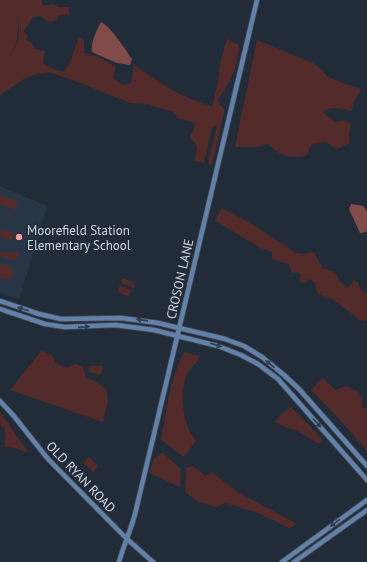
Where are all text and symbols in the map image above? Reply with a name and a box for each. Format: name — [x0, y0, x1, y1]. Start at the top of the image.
place label: Moorefield Station Elementary School — [27, 222, 131, 254]
marker: Moorefield Station Elementary School — [14, 232, 24, 242]
street label: CROSON LANE — [163, 237, 197, 321]
one-way arrow — [17, 306, 29, 312]
one-way arrow — [136, 317, 148, 323]
one-way arrow — [78, 324, 90, 331]
one-way arrow — [210, 342, 222, 348]
one-way arrow — [265, 359, 276, 368]
one-way arrow — [313, 418, 322, 428]
street label: OLD RYAN ROAD — [43, 438, 119, 516]
one-way arrow — [330, 519, 341, 527]

